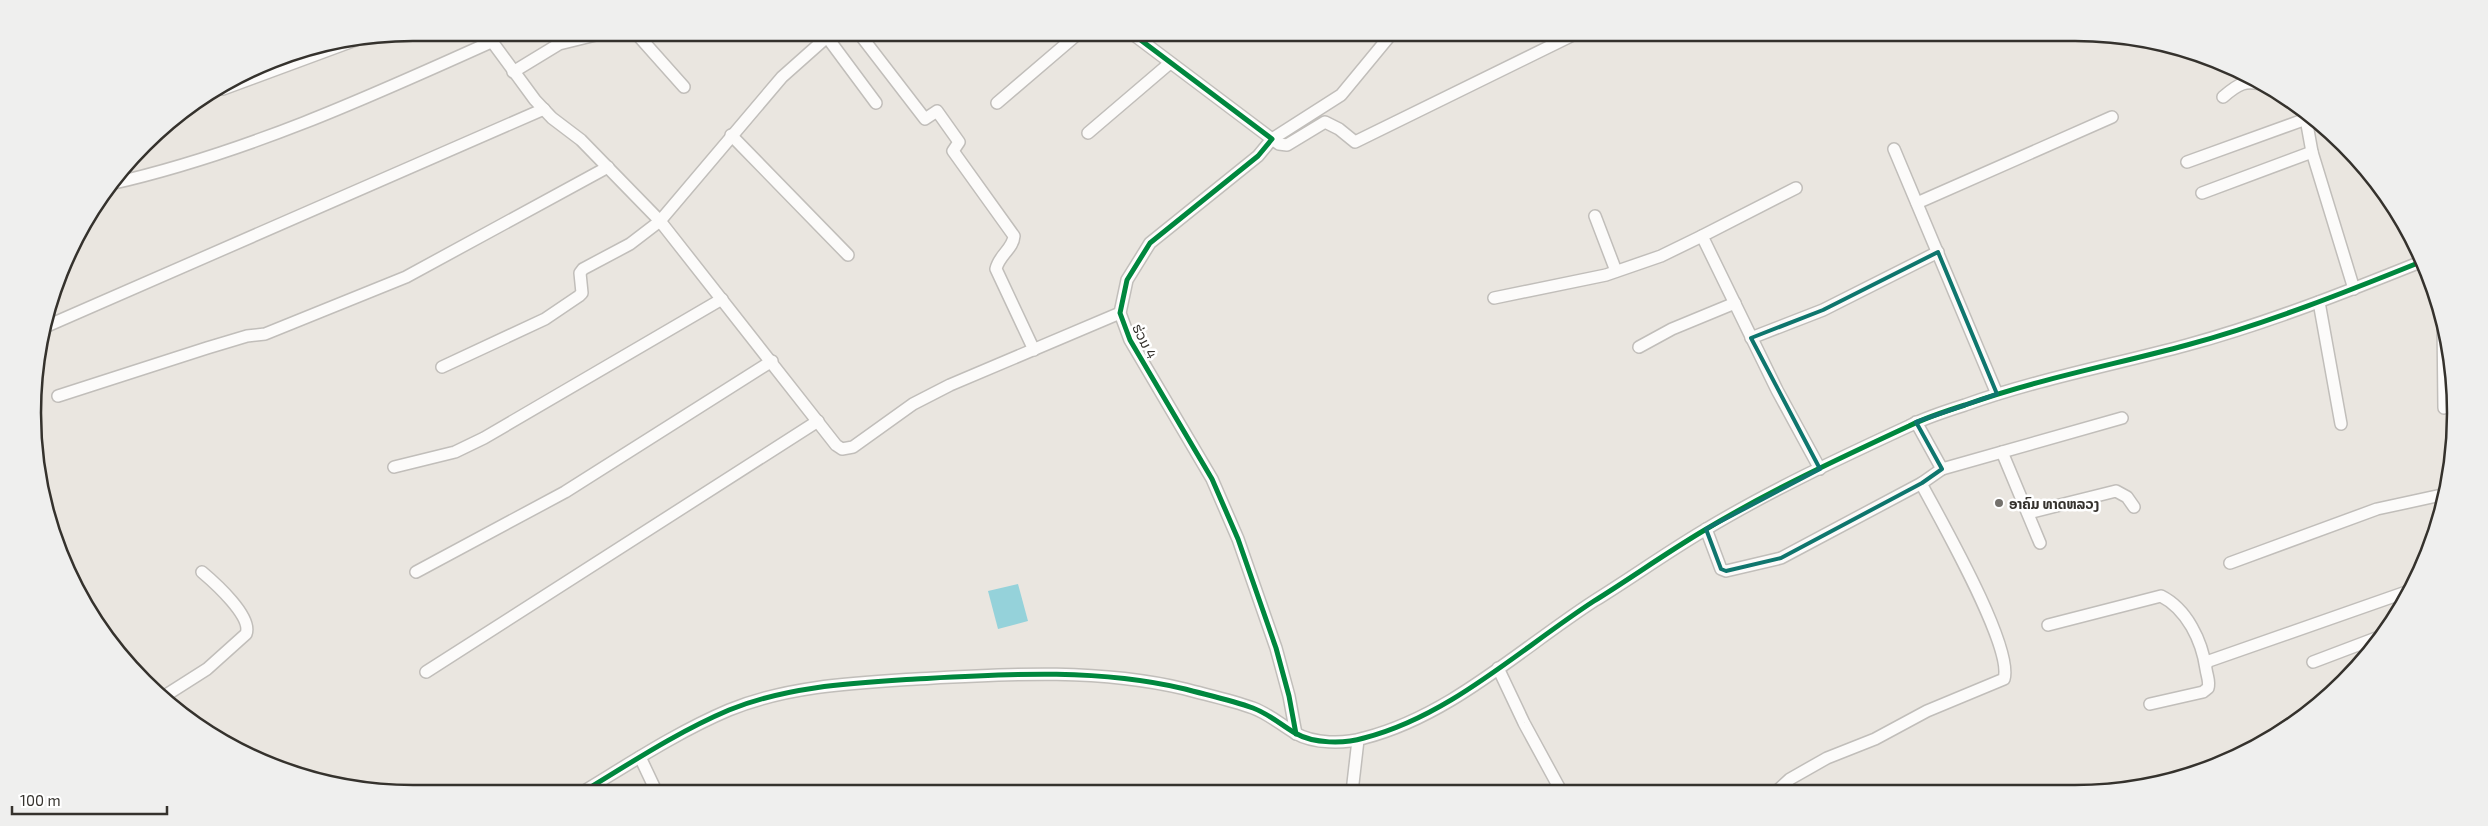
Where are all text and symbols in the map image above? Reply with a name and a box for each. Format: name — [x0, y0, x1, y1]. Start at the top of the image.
street label: ຮ່ວມ 4 — [1129, 321, 1161, 361]
place label: ອາຄົມ ທາດຫລວງ — [2009, 495, 2099, 512]
marker: ອາຄົມ ທາດຫລວງ — [1993, 497, 2005, 509]
scale bar — [12, 784, 168, 816]
text: 100 m — [20, 791, 61, 809]

